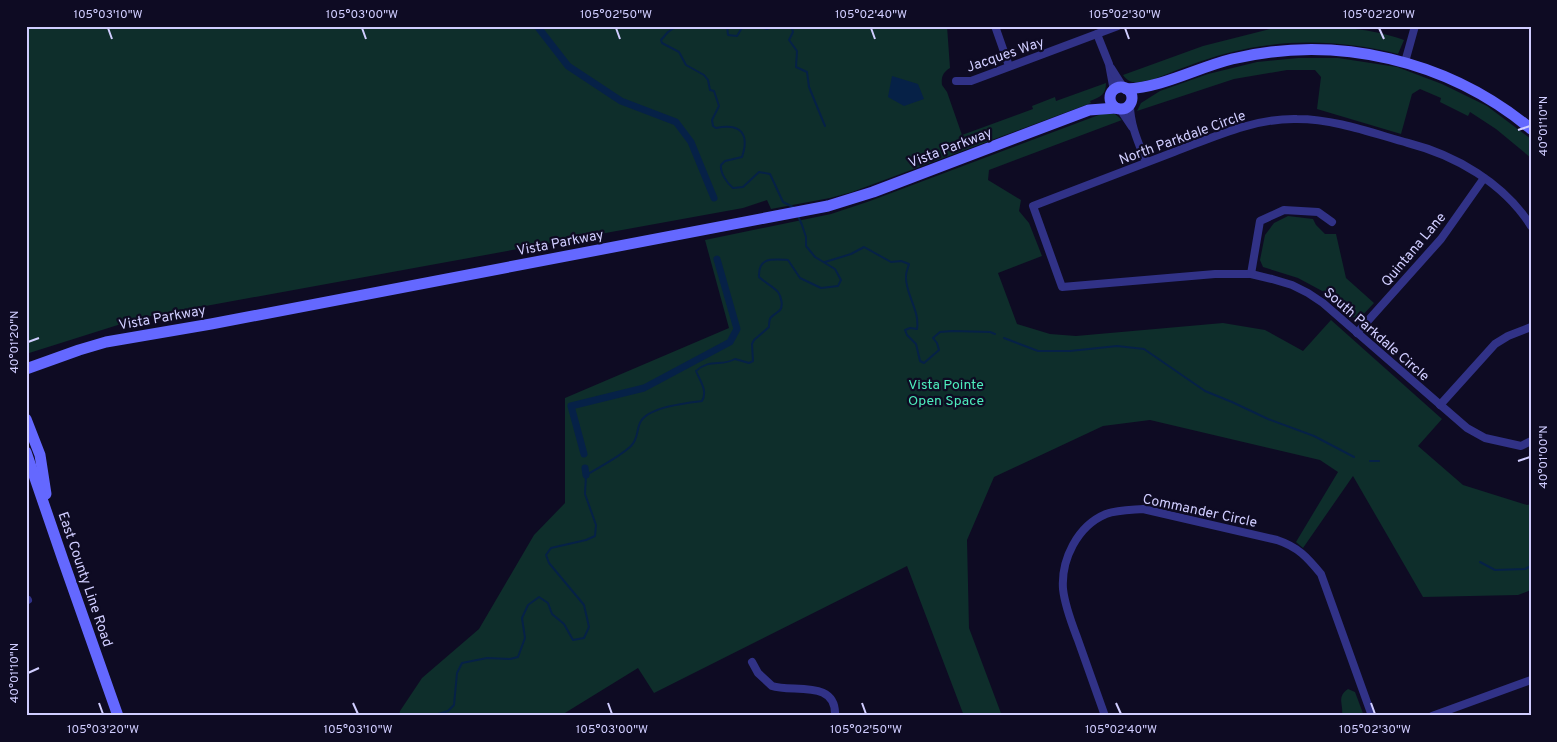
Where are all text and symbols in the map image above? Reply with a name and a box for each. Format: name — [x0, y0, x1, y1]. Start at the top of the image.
text: 105°03'10"W — [73, 7, 143, 23]
text: 105°03'00"W — [326, 7, 398, 23]
text: 105°02'50"W — [580, 7, 652, 23]
text: 105°02'40"W — [835, 7, 907, 23]
text: 105°02'30"W — [1089, 7, 1161, 23]
text: 105°02'20"W — [1343, 7, 1415, 23]
street label: Jacques Way — [964, 34, 1047, 77]
text: 40°01'10"N — [1536, 96, 1552, 156]
street label: North Parkdale Circle — [1117, 108, 1248, 169]
street label: Vista Parkway — [906, 125, 995, 172]
street label: Quintana Lane — [1378, 209, 1450, 291]
street label: Vista Parkway — [515, 227, 605, 260]
street label: South Parkdale Circle — [1320, 285, 1432, 386]
street label: Vista Parkway — [117, 302, 207, 335]
text: 40°01'20"N — [7, 310, 23, 374]
park label: Vista Pointe Open Space — [908, 377, 984, 410]
text: 40°01'00"N — [1536, 425, 1552, 489]
street label: Commander Circle — [1141, 491, 1259, 532]
street label: East County Line Road — [53, 510, 116, 649]
text: 40°01'10"N — [7, 643, 23, 703]
text: 105°03'20"W — [67, 722, 139, 738]
text: 105°03'10"W — [323, 722, 393, 738]
text: 105°03'00"W — [576, 722, 648, 738]
text: 105°02'50"W — [830, 722, 902, 738]
text: 105°02'40"W — [1085, 722, 1157, 738]
text: 105°02'30"W — [1339, 722, 1411, 738]

